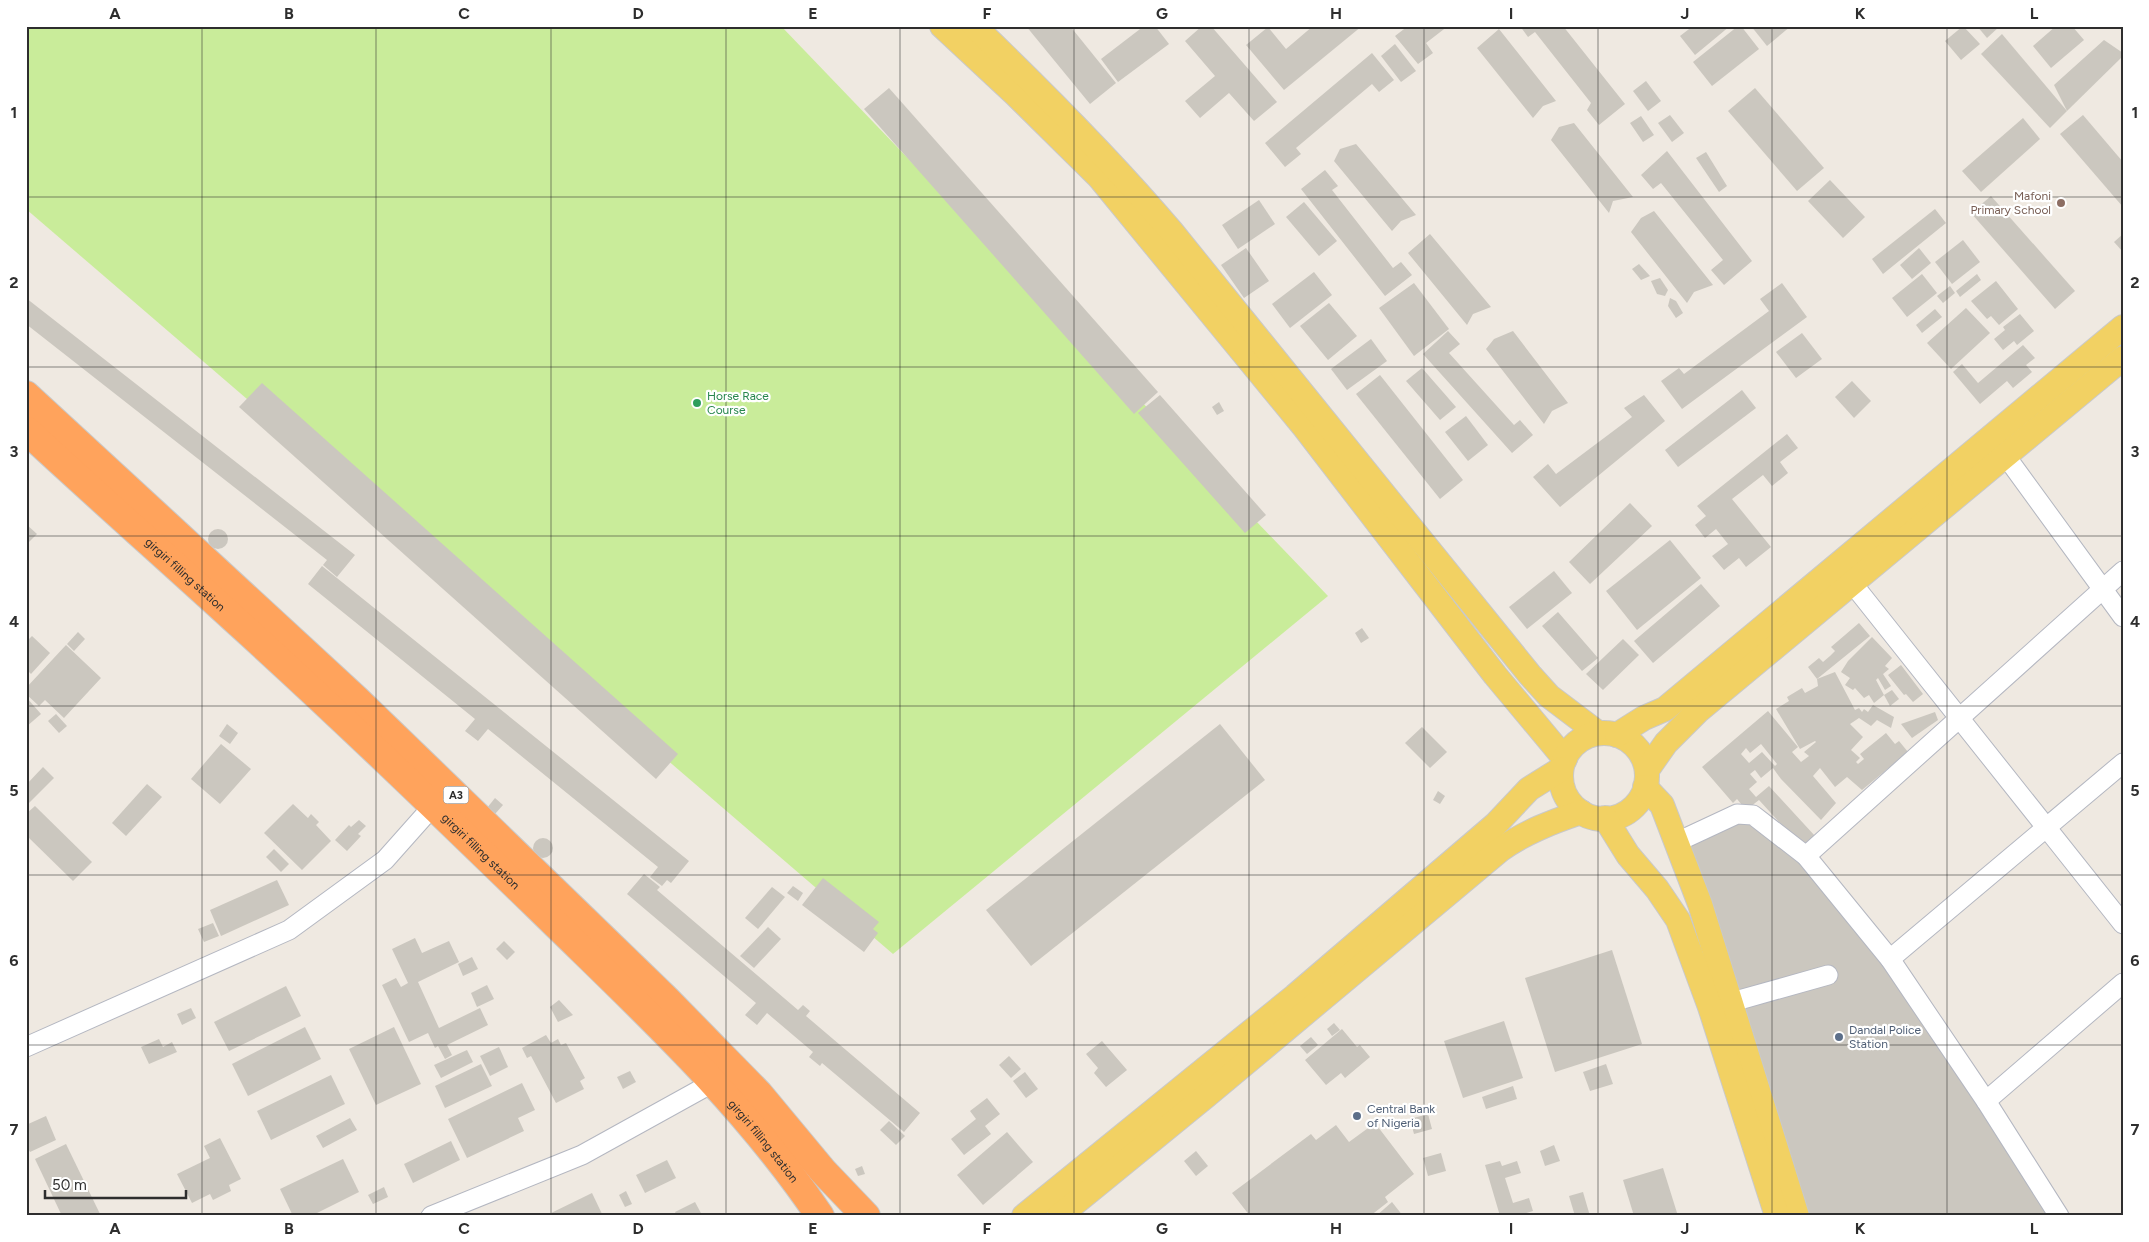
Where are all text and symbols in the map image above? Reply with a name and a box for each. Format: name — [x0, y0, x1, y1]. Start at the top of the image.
text: A — [109, 4, 121, 23]
text: B — [284, 4, 294, 23]
text: C — [458, 4, 470, 23]
text: D — [632, 4, 644, 23]
text: E — [808, 4, 818, 23]
text: F — [983, 4, 992, 23]
text: G — [1156, 4, 1168, 23]
text: H — [1330, 4, 1342, 23]
text: I — [1509, 4, 1513, 23]
text: J — [1681, 4, 1689, 23]
text: K — [1855, 4, 1866, 23]
text: L — [2030, 4, 2039, 23]
text: 1 — [11, 103, 17, 122]
text: 1 — [2132, 103, 2138, 122]
place label: Mafoni Primary School — [1970, 189, 2051, 217]
marker: Mafoni Primary School — [2055, 197, 2067, 209]
text: 2 — [9, 273, 19, 292]
text: 2 — [2130, 273, 2140, 292]
place label: Horse Race Course — [707, 389, 769, 417]
marker: Horse Race Course — [691, 397, 703, 409]
text: 3 — [10, 442, 19, 461]
text: 3 — [2131, 442, 2140, 461]
street label: girgiri filling station — [142, 535, 228, 615]
text: 4 — [9, 612, 19, 631]
text: 4 — [2130, 612, 2140, 631]
text: 5 — [9, 781, 19, 800]
text: 5 — [2130, 781, 2140, 800]
road number: A3 — [444, 786, 468, 804]
street label: girgiri filling station — [439, 811, 523, 892]
text: 6 — [9, 951, 19, 970]
text: 6 — [2130, 951, 2140, 970]
place label: Dandal Police Station — [1849, 1023, 1922, 1051]
marker: Dandal Police Station — [1833, 1031, 1845, 1043]
street label: girgiri filling station — [725, 1097, 801, 1186]
place label: Central Bank of Nigeria — [1367, 1102, 1435, 1130]
marker: Central Bank of Nigeria — [1351, 1110, 1363, 1122]
text: 7 — [10, 1120, 19, 1139]
text: 7 — [2131, 1120, 2140, 1139]
scale bar — [45, 1167, 186, 1199]
text: 50 m — [52, 1176, 87, 1194]
text: A — [109, 1219, 121, 1238]
text: B — [284, 1219, 294, 1238]
text: C — [458, 1219, 470, 1238]
text: D — [632, 1219, 644, 1238]
text: E — [808, 1219, 818, 1238]
text: F — [983, 1219, 992, 1238]
text: G — [1156, 1219, 1168, 1238]
text: H — [1330, 1219, 1342, 1238]
text: I — [1509, 1219, 1513, 1238]
text: J — [1681, 1219, 1689, 1238]
text: K — [1855, 1219, 1866, 1238]
text: L — [2030, 1219, 2039, 1238]

